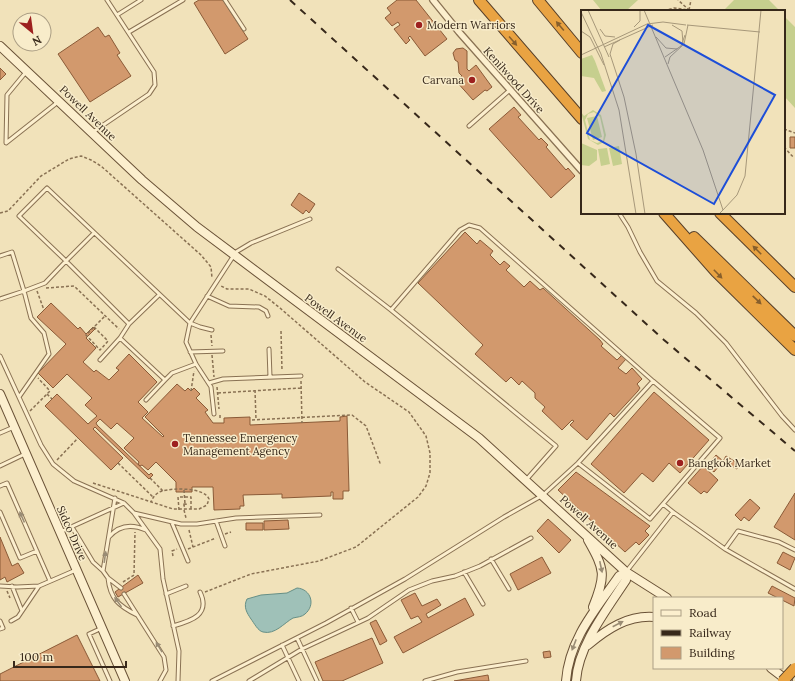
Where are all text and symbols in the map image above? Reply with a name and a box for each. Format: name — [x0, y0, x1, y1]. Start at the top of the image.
inset map — [581, 10, 785, 214]
north arrow — [12, 12, 52, 52]
place label: Modern Warriors — [427, 18, 515, 32]
marker: Modern Warriors — [414, 20, 424, 30]
one-way arrow — [555, 21, 564, 32]
text: N — [29, 33, 44, 49]
one-way arrow — [509, 36, 518, 46]
street label: Kenilwood Drive — [481, 44, 548, 116]
place label: Carvana — [422, 73, 464, 87]
marker: Carvana — [467, 75, 477, 85]
street label: Powell Avenue — [57, 82, 119, 144]
one-way arrow — [752, 245, 762, 255]
one-way arrow — [713, 269, 723, 279]
street label: Powell Avenue — [302, 291, 370, 345]
one-way arrow — [752, 295, 762, 305]
place label: Tennessee Emergency Management Agency — [183, 431, 298, 458]
marker: Tennessee Emergency Management Agency — [170, 439, 180, 449]
place label: Bangkok Market — [688, 456, 772, 470]
marker: Bangkok Market — [675, 458, 685, 468]
street label: Powell Avenue — [557, 492, 621, 552]
street label: Sidco Drive — [54, 503, 90, 563]
one-way arrow — [19, 511, 25, 522]
one-way arrow — [102, 551, 108, 563]
one-way arrow — [598, 561, 604, 573]
one-way arrow — [113, 596, 122, 607]
legend — [653, 597, 783, 669]
text: Road — [689, 605, 717, 620]
one-way arrow — [612, 621, 624, 627]
text: Railway — [689, 625, 732, 640]
one-way arrow — [571, 640, 577, 652]
one-way arrow — [155, 641, 162, 653]
scale bar — [14, 643, 126, 669]
text: Building — [689, 645, 735, 660]
text: 100 m — [20, 649, 53, 664]

